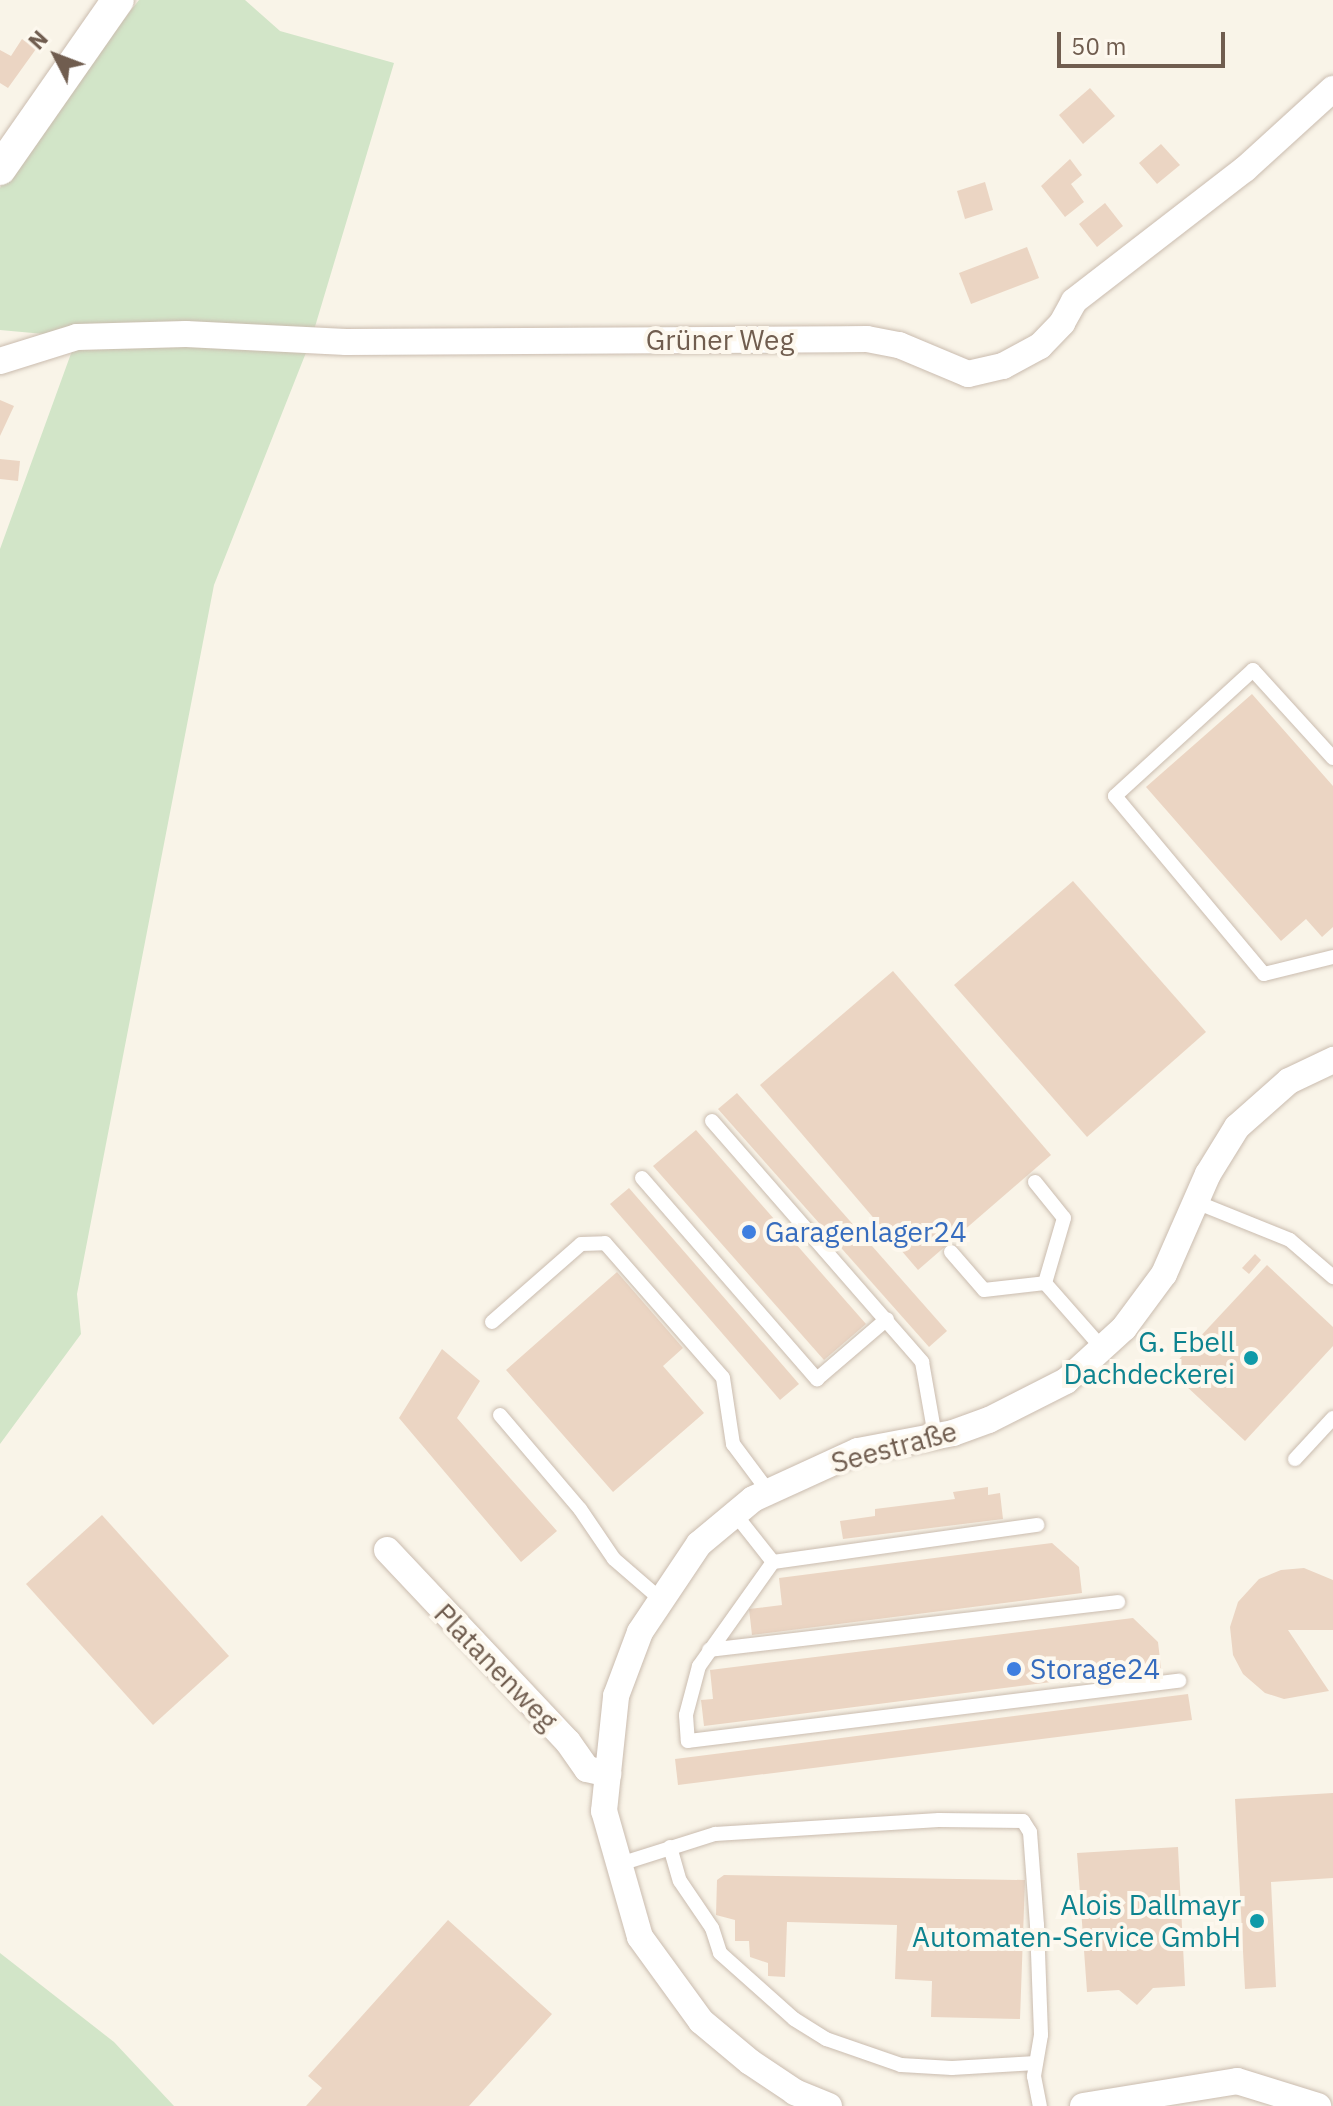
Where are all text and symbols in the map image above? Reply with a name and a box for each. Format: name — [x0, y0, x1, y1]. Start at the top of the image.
north arrow — [16, 16, 96, 96]
scale bar — [1061, 16, 1229, 66]
text: N — [22, 24, 54, 55]
text: 50 m — [1071, 30, 1126, 62]
street label: Grüner Weg — [646, 323, 794, 357]
place label: Garagenlager24 — [765, 1215, 967, 1249]
marker: Garagenlager24 — [740, 1223, 758, 1241]
place label: G. Ebell Dachdeckerei — [1063, 1325, 1235, 1391]
marker: G. Ebell Dachdeckerei — [1242, 1349, 1260, 1367]
street label: Seestraße — [828, 1414, 960, 1480]
street label: Platanenweg — [427, 1597, 565, 1737]
place label: Storage24 — [1030, 1652, 1160, 1686]
marker: Storage24 — [1005, 1660, 1023, 1678]
place label: Alois Dallmayr Automaten-Service GmbH — [912, 1888, 1241, 1954]
marker: Alois Dallmayr Automaten-Service GmbH — [1248, 1912, 1266, 1930]

